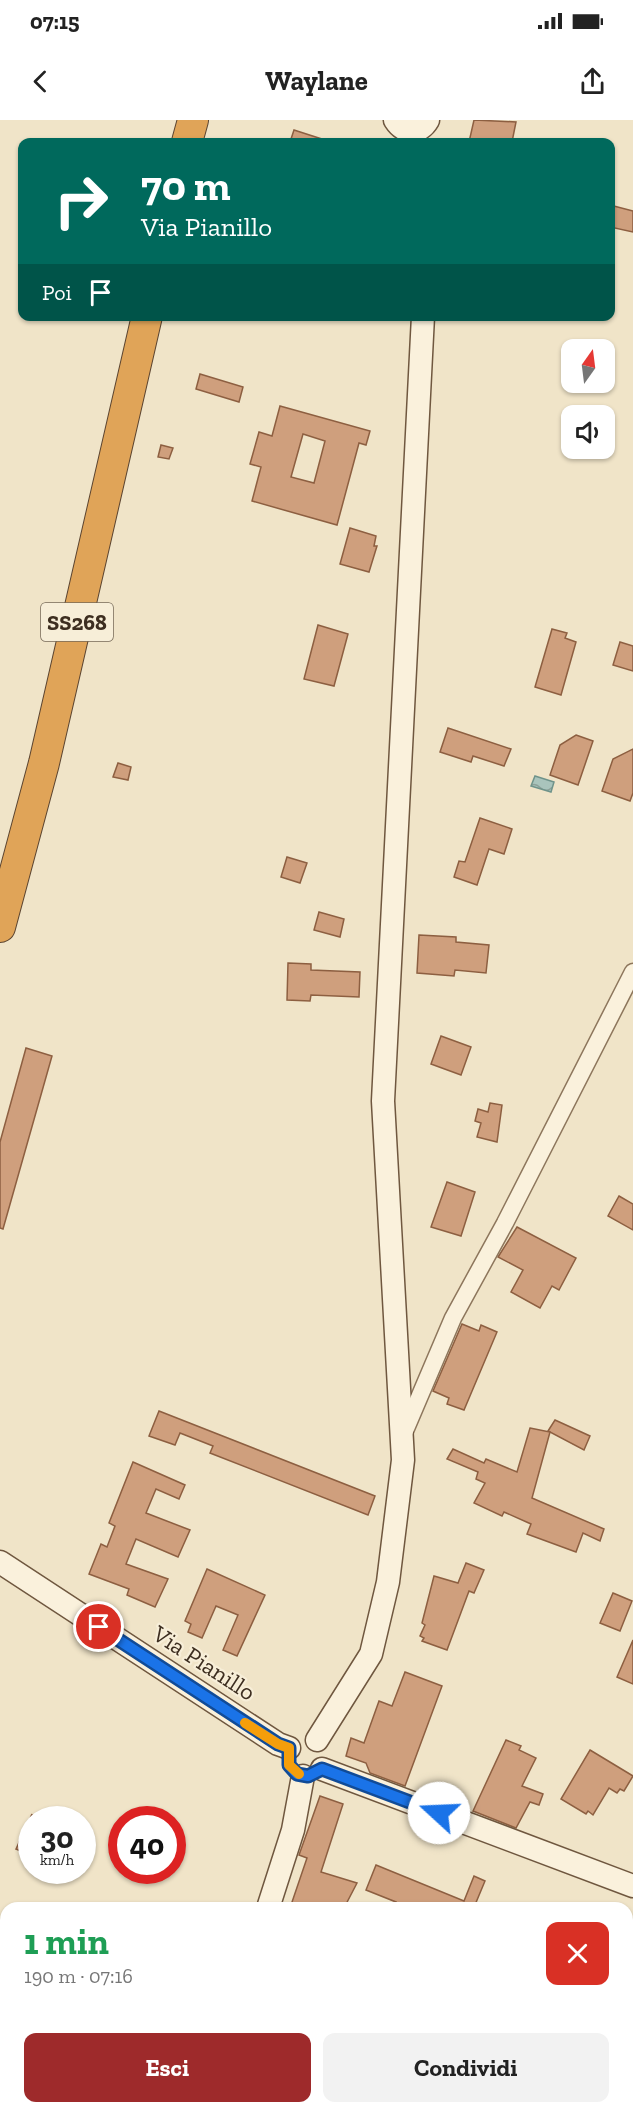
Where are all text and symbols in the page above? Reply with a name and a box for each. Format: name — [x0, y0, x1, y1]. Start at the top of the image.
text: 07:15 — [30, 8, 79, 35]
icon: back — [24, 65, 57, 98]
text: Waylane — [265, 65, 368, 97]
icon: share — [576, 65, 609, 98]
text: 70 m — [141, 160, 231, 211]
icon: right — [42, 162, 120, 240]
text: Via Pianillo — [141, 211, 272, 243]
icon: arrive — [84, 276, 117, 309]
text: Poi — [42, 279, 72, 306]
north arrow — [561, 339, 615, 393]
map controls — [561, 339, 615, 459]
button: sound — [561, 405, 615, 459]
road number: SS268 — [41, 603, 113, 641]
pin — [73, 1601, 124, 1652]
icon: arrive — [82, 1610, 115, 1643]
street label: Via Pianillo — [147, 1618, 261, 1706]
position arrow — [407, 1781, 471, 1845]
speed limit sign: 40 — [108, 1806, 186, 1884]
text: 30 — [40, 1820, 74, 1856]
text: km/h — [40, 1851, 74, 1869]
text: 1 min — [24, 1920, 109, 1963]
button: close — [546, 1922, 609, 1985]
text: 190 m · 07:16 — [24, 1964, 133, 1988]
button: Esci — [24, 2033, 311, 2102]
button: Condividi — [323, 2033, 609, 2102]

